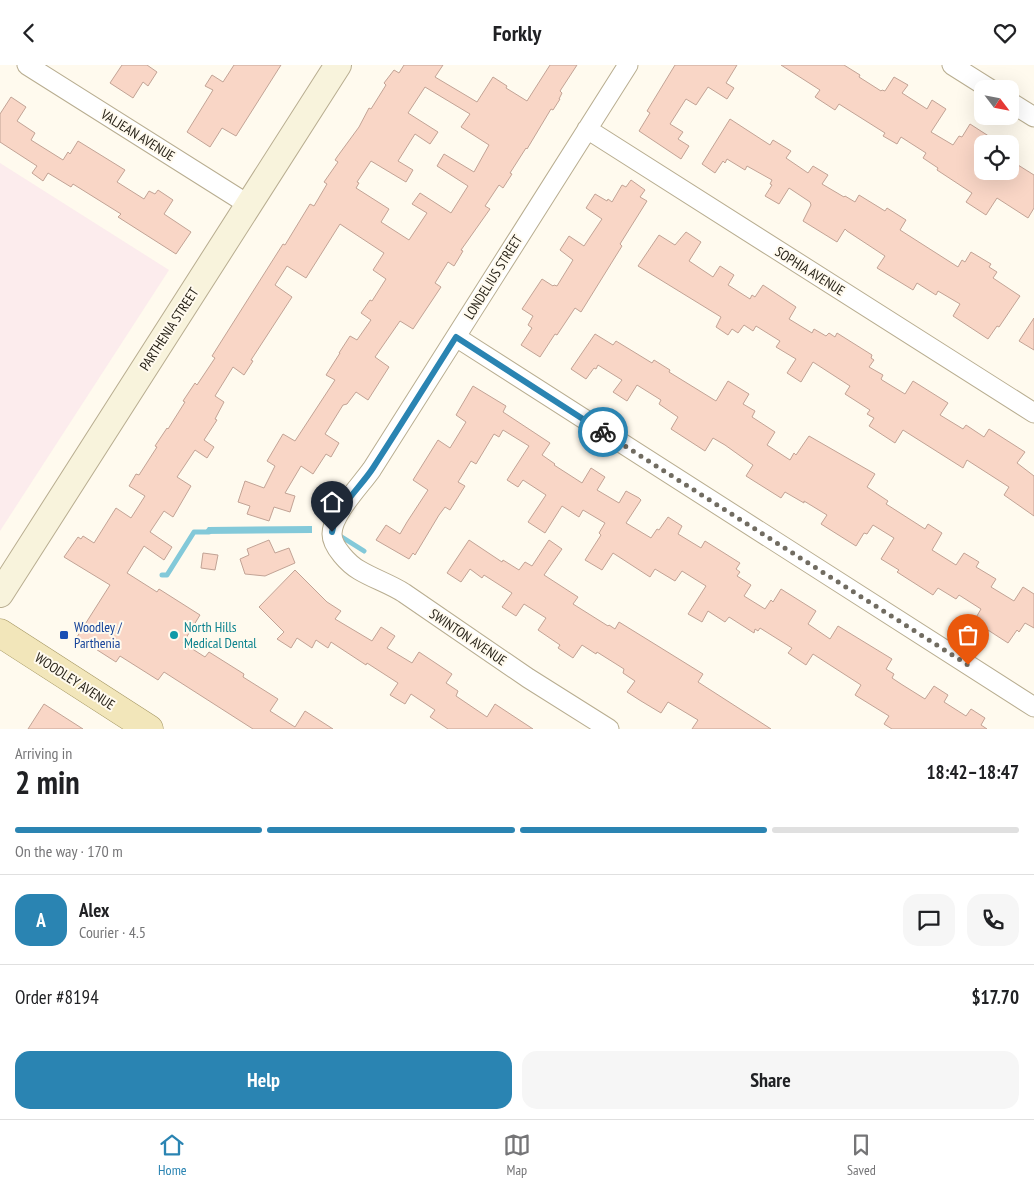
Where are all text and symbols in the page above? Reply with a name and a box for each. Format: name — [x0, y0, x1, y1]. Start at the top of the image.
icon: back — [15, 19, 43, 47]
text: Forkly — [493, 19, 541, 47]
icon: heart — [991, 19, 1019, 47]
north arrow — [974, 80, 1019, 125]
map controls — [974, 80, 1019, 180]
street label: VALJEAN AVENUE — [97, 105, 178, 165]
button: locate — [974, 135, 1019, 180]
street label: LONDELIUS STREET — [460, 231, 527, 323]
street label: SOPHIA AVENUE — [772, 242, 848, 300]
street label: PARTHENIA STREET — [136, 284, 203, 374]
courier — [578, 407, 628, 457]
icon: bike — [589, 418, 617, 446]
pin — [311, 481, 353, 532]
icon: home — [318, 488, 346, 516]
street label: SWINTON AVENUE — [426, 605, 510, 669]
pin — [947, 614, 989, 665]
place label: Woodley / Parthenia — [74, 618, 123, 652]
place label: North Hills Medical Dental — [184, 618, 257, 652]
icon: bag — [954, 621, 982, 649]
marker: Woodley / Parthenia — [58, 629, 70, 641]
marker: North Hills Medical Dental — [168, 629, 180, 641]
street label: WOODLEY AVENUE — [32, 648, 118, 714]
text: Arriving in — [15, 743, 72, 763]
text: 18:42–18:47 — [926, 760, 1019, 784]
text: 2 min — [15, 761, 80, 803]
text: On the way · 170 m — [15, 841, 123, 861]
button: chat — [903, 894, 955, 946]
button: phone — [967, 894, 1019, 946]
text: Alex — [79, 898, 109, 922]
text: A — [36, 908, 46, 932]
text: Courier · 4.5 — [79, 922, 146, 942]
text: Order #8194 — [15, 985, 99, 1009]
text: $17.70 — [971, 985, 1019, 1009]
button: Help — [15, 1051, 512, 1109]
button: Share — [522, 1051, 1019, 1109]
tab: Home — [158, 1131, 187, 1179]
tab: Map — [503, 1131, 531, 1179]
tab: Saved — [847, 1131, 876, 1179]

